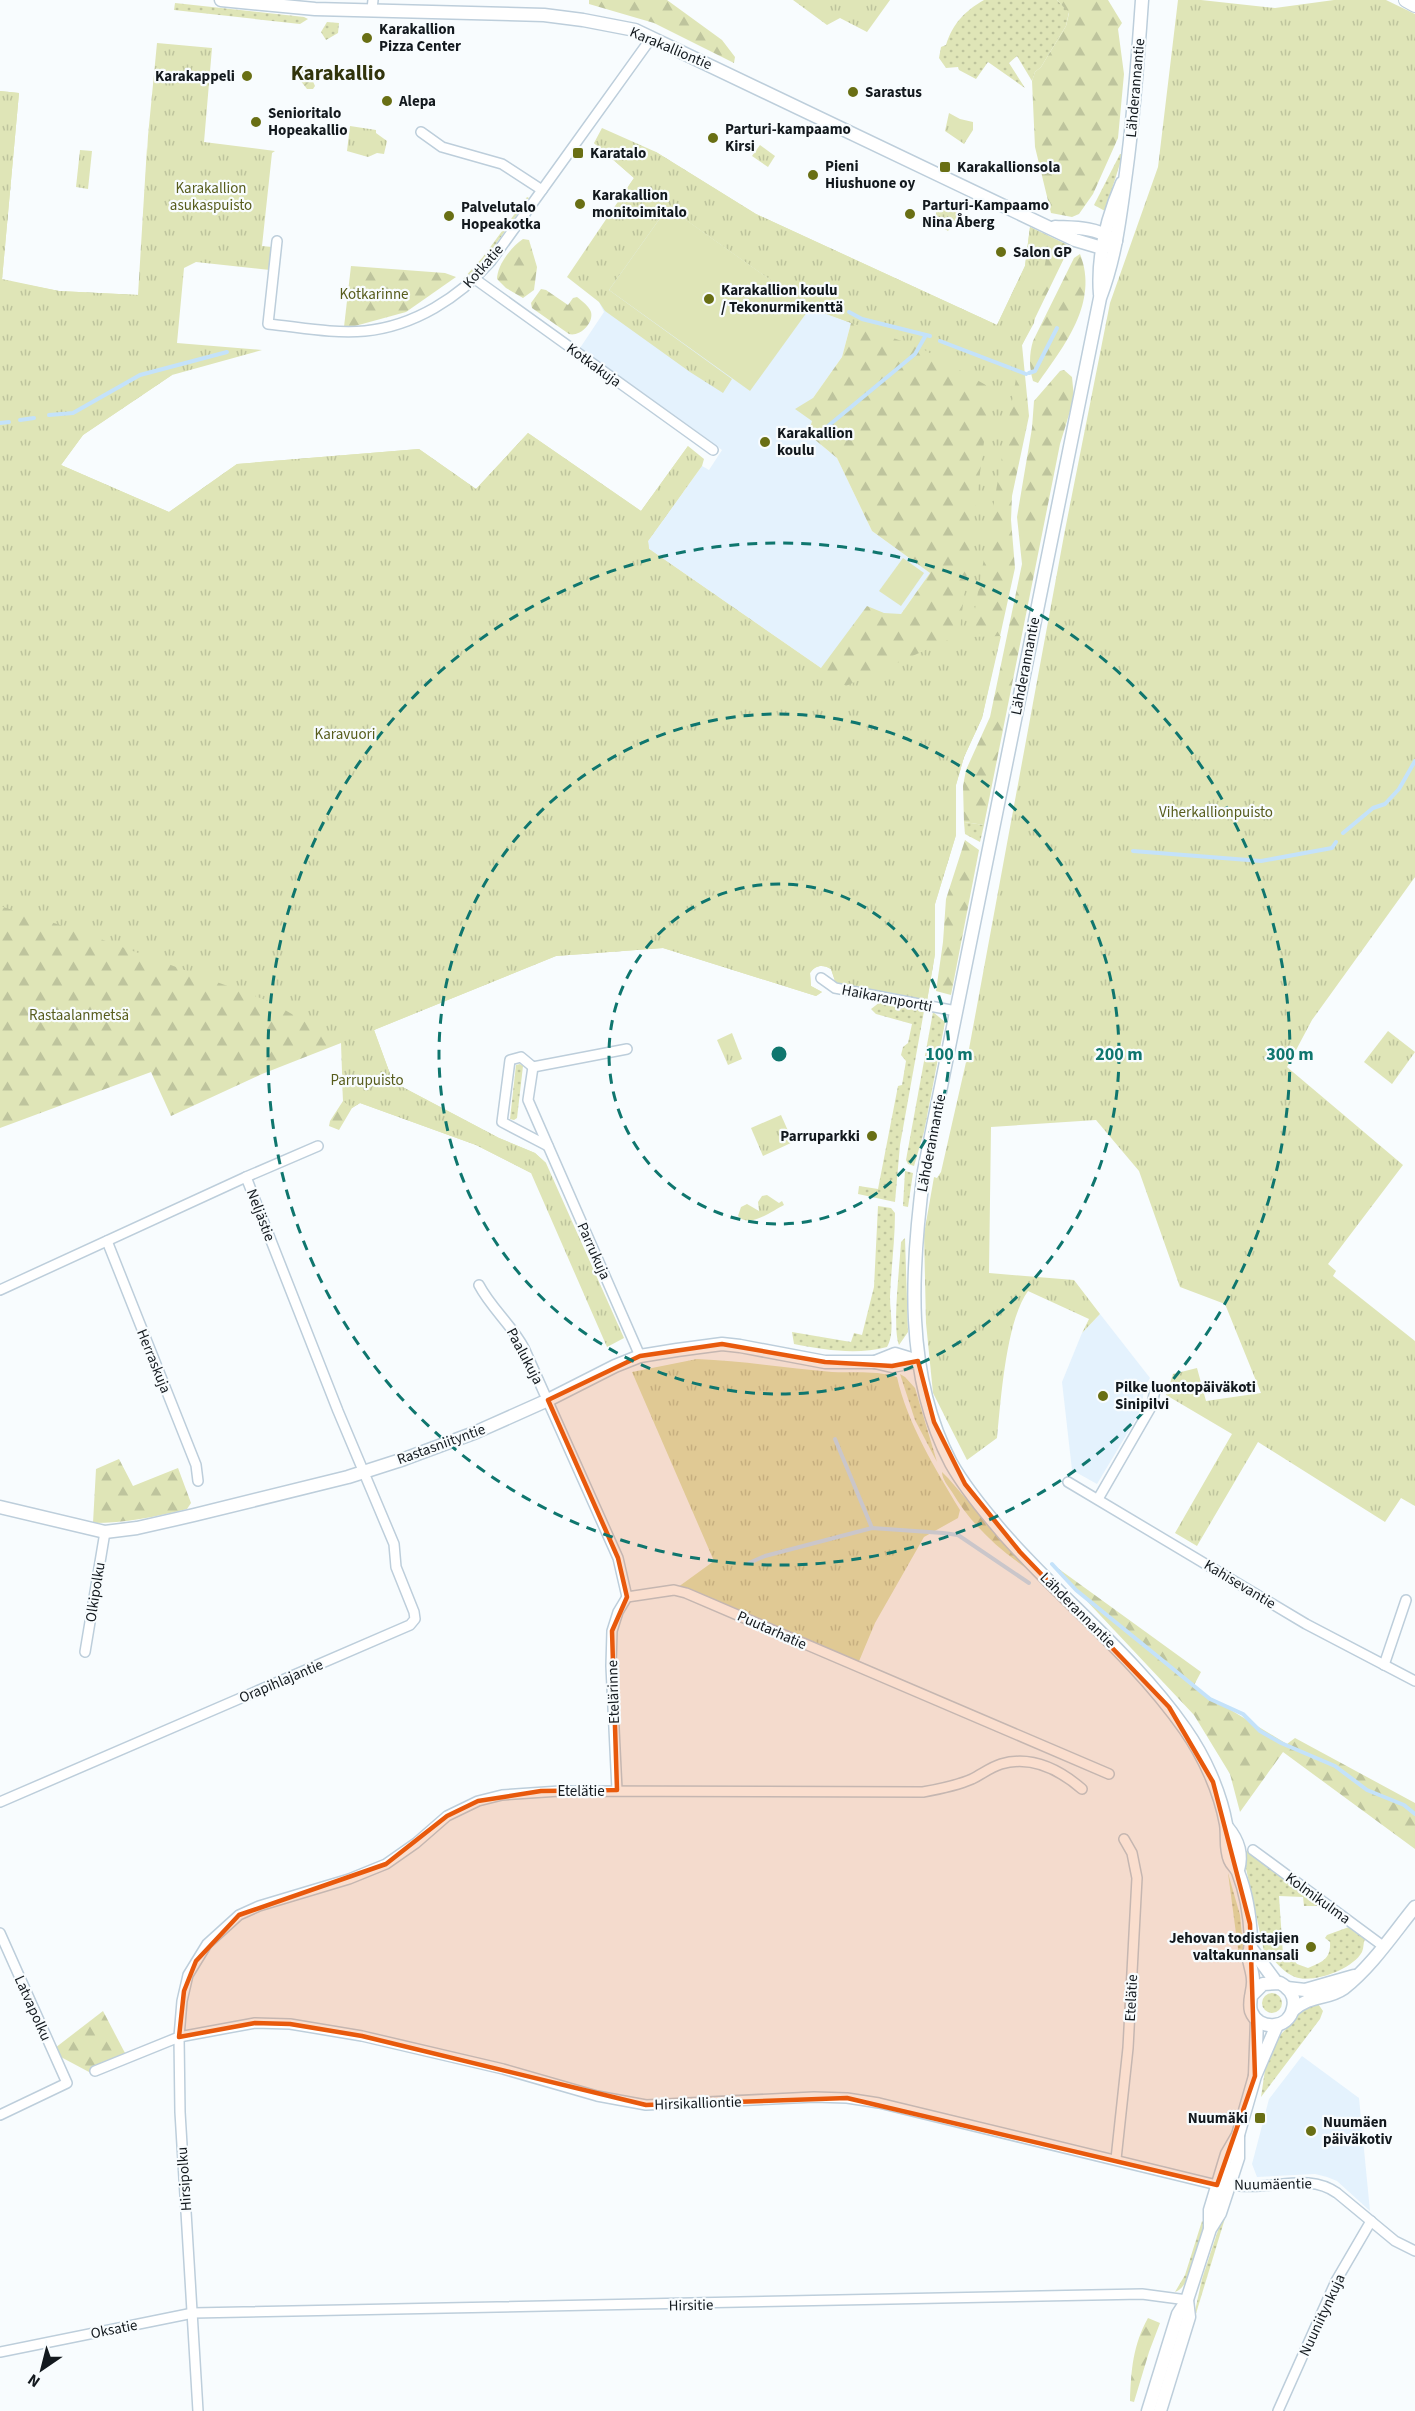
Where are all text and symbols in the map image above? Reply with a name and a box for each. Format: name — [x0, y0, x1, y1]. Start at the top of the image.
place label: Karakallion Pizza Center — [379, 19, 461, 57]
street label: Karakalliontie — [626, 22, 715, 75]
marker: Karakallion Pizza Center — [360, 31, 374, 45]
street label: Lähderannantie — [1121, 38, 1150, 139]
district label: Karakallio — [291, 58, 385, 88]
place label: Karakappeli — [155, 66, 235, 87]
marker: Karakappeli — [240, 69, 254, 83]
place label: Sarastus — [865, 82, 922, 103]
marker: Sarastus — [846, 85, 860, 99]
place label: Alepa — [398, 91, 436, 112]
marker: Alepa — [380, 94, 394, 108]
place label: Senioritalo Hopeakallio — [268, 103, 348, 141]
marker: Senioritalo Hopeakallio — [249, 115, 263, 129]
place label: Parturi-kampaamo Kirsi — [725, 119, 851, 157]
marker: Parturi-kampaamo Kirsi — [706, 131, 720, 145]
place label: Karatalo — [590, 143, 646, 164]
marker: Karatalo — [571, 146, 585, 160]
place label: Pieni Hiushuone oy — [825, 156, 915, 194]
place label: Karakallionsola — [957, 157, 1060, 178]
marker: Karakallionsola — [938, 160, 952, 174]
marker: Pieni Hiushuone oy — [806, 168, 820, 182]
park label: Karakallion asukaspuisto — [170, 178, 252, 216]
place label: Karakallion monitoimitalo — [592, 185, 687, 223]
place label: Parturi-Kampaamo Nina Åberg — [922, 195, 1049, 233]
place label: Palvelutalo Hopeakotka — [461, 197, 541, 235]
marker: Karakallion monitoimitalo — [573, 197, 587, 211]
marker: Parturi-Kampaamo Nina Åberg — [903, 207, 917, 221]
marker: Palvelutalo Hopeakotka — [442, 209, 456, 223]
street label: Kotkatie — [458, 240, 508, 293]
place label: Salon GP — [1013, 242, 1072, 263]
marker: Salon GP — [994, 245, 1008, 259]
place label: Karakallion koulu / Tekonurmikenttä — [721, 280, 843, 318]
park label: Kotkarinne — [339, 284, 409, 305]
marker: Karakallion koulu / Tekonurmikenttä — [702, 292, 716, 306]
street label: Kotkakuja — [562, 338, 625, 392]
place label: Karakallion koulu — [777, 423, 853, 461]
marker: Karakallion koulu — [758, 435, 772, 449]
street label: Lähderannantie — [1006, 615, 1045, 717]
park label: Karavuori — [315, 724, 375, 745]
park label: Viherkallionpuisto — [1159, 802, 1273, 823]
street label: Haikaranportti — [840, 979, 934, 1018]
park label: Rastaalanmetsä — [29, 1005, 129, 1026]
text: 100 m — [925, 1042, 973, 1067]
text: 200 m — [1095, 1042, 1143, 1067]
text: 300 m — [1266, 1042, 1314, 1067]
centre of rings — [769, 1044, 789, 1064]
park label: Parrupuisto — [330, 1070, 404, 1091]
street label: Lähderannantie — [912, 1092, 951, 1194]
place label: Parruparkki — [780, 1126, 860, 1147]
marker: Parruparkki — [865, 1129, 879, 1143]
street label: Neljästie — [241, 1186, 280, 1244]
street label: Parrukuja — [572, 1219, 615, 1283]
street label: Paalukuja — [501, 1324, 548, 1388]
street label: Herraskuja — [131, 1326, 176, 1397]
place label: Pilke luontopäiväkoti Sinipilvi — [1115, 1377, 1256, 1415]
marker: Pilke luontopäiväkoti Sinipilvi — [1096, 1389, 1110, 1403]
street label: Rastasniityntie — [394, 1419, 488, 1470]
street label: Kahisevantie — [1200, 1555, 1280, 1614]
street label: Olkipolku — [80, 1561, 111, 1624]
street label: Lähderannantie — [1035, 1568, 1120, 1653]
street label: Puutarhatie — [734, 1606, 810, 1655]
street label: Orapihlajantie — [236, 1654, 327, 1709]
street label: Etelärinne — [602, 1660, 625, 1724]
street label: Etelätie — [557, 1781, 605, 1802]
street label: Kolmikulma — [1281, 1868, 1355, 1929]
place label: Jehovan todistajien valtakunnansali — [1169, 1928, 1299, 1966]
marker: Jehovan todistajien valtakunnansali — [1304, 1940, 1318, 1954]
street label: Latvapolku — [9, 1972, 56, 2044]
street label: Etelätie — [1120, 1974, 1143, 2022]
street label: Hirsikalliontie — [654, 2091, 742, 2116]
place label: Nuumäki — [1188, 2108, 1248, 2129]
marker: Nuumäki — [1253, 2111, 1267, 2125]
place label: Nuumäen päiväkotiv — [1323, 2112, 1393, 2150]
marker: Nuumäen päiväkotiv — [1304, 2124, 1318, 2138]
street label: Hirsipolku — [172, 2146, 197, 2212]
street label: Nuumäentie — [1234, 2173, 1312, 2196]
street label: Nuuniitynkuja — [1294, 2271, 1351, 2360]
street label: Hirsitie — [668, 2295, 714, 2316]
street label: Oksatie — [89, 2315, 139, 2344]
north arrow — [12, 2339, 72, 2399]
text: N — [23, 2368, 45, 2393]

